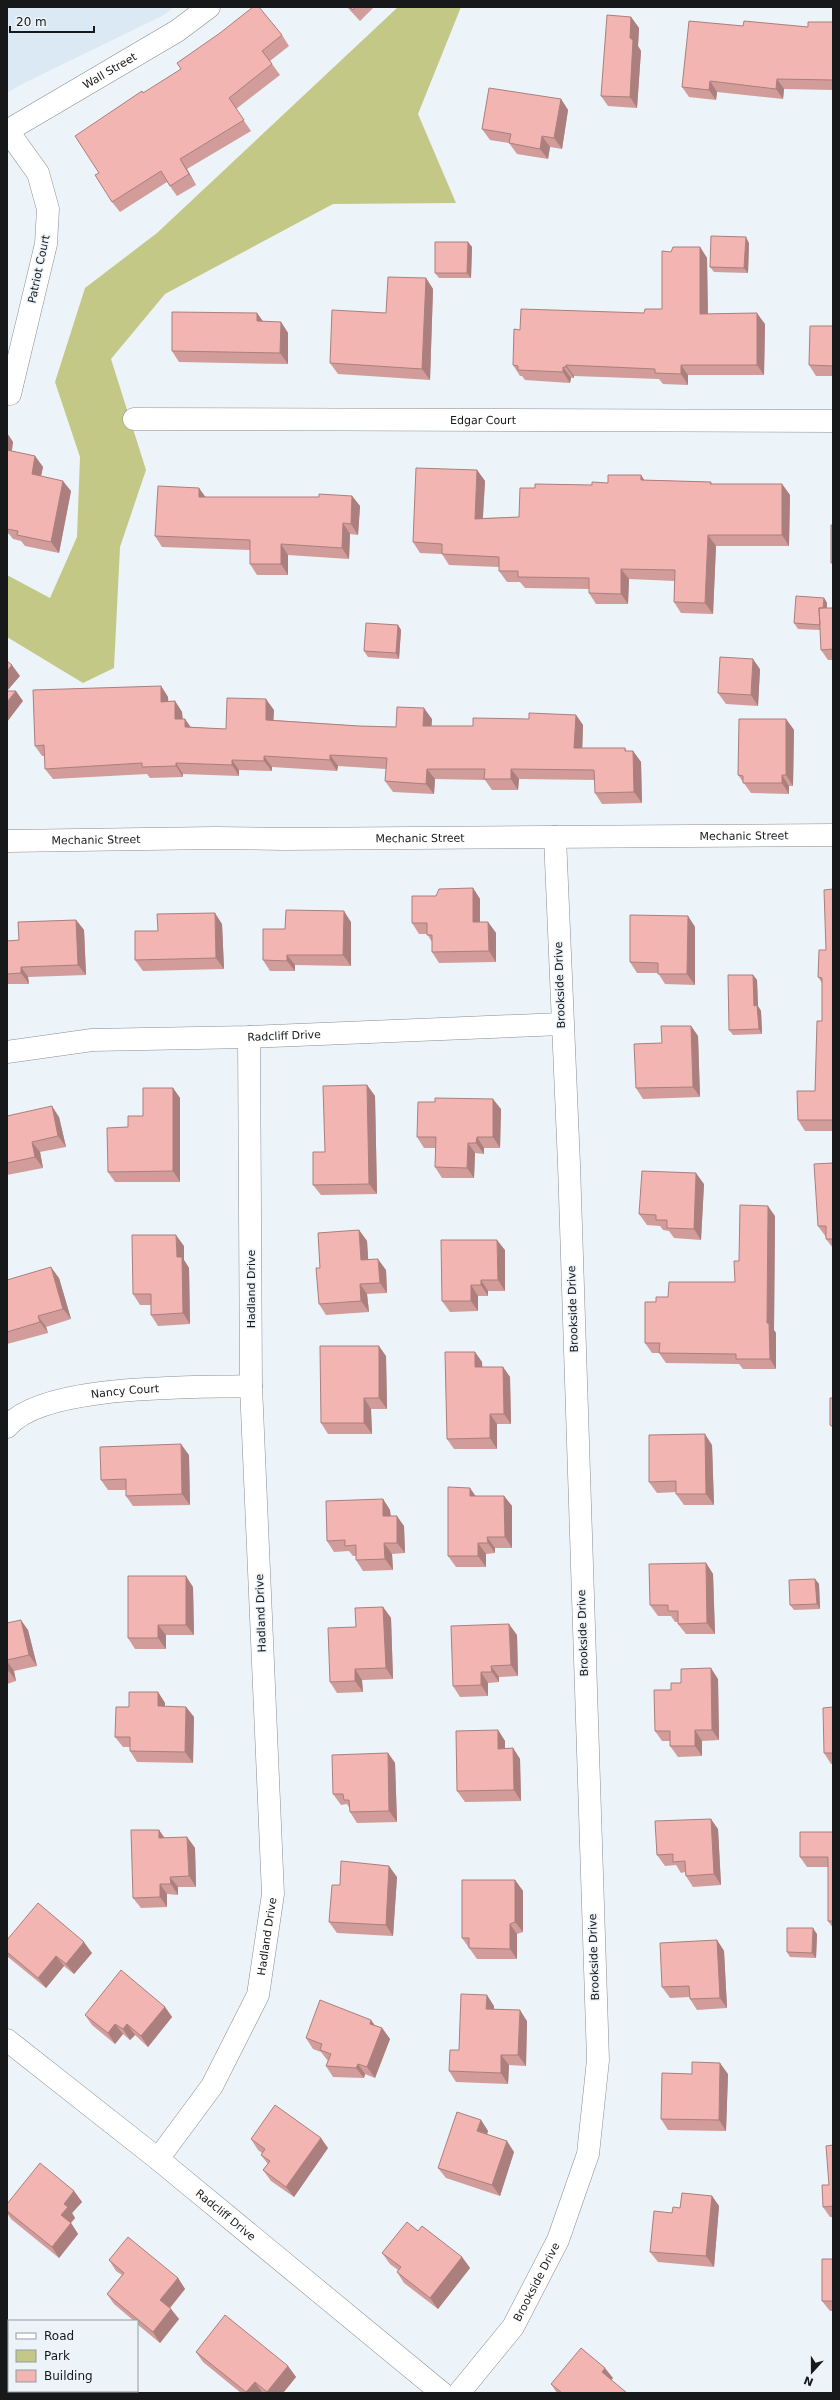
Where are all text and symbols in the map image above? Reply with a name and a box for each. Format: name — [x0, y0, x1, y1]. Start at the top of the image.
scale bar — [10, 8, 94, 34]
text: 20 m — [16, 15, 47, 29]
street label: Wall Street — [80, 49, 139, 91]
street label: Patriot Court — [25, 233, 53, 304]
street label: Edgar Court — [450, 413, 517, 427]
street label: Mechanic Street — [699, 829, 789, 842]
street label: Mechanic Street — [375, 831, 465, 845]
street label: Mechanic Street — [51, 833, 141, 847]
street label: Brookside Drive — [552, 941, 568, 1029]
street label: Radcliff Drive — [247, 1027, 321, 1044]
street label: Hadland Drive — [245, 1249, 258, 1328]
street label: Brookside Drive — [565, 1265, 581, 1353]
street label: Nancy Court — [90, 1382, 160, 1401]
street label: Hadland Drive — [253, 1573, 269, 1652]
street label: Brookside Drive — [575, 1589, 591, 1677]
street label: Hadland Drive — [254, 1896, 279, 1976]
street label: Brookside Drive — [586, 1913, 602, 2001]
street label: Radcliff Drive — [193, 2186, 258, 2243]
street label: Brookside Drive — [511, 2240, 562, 2324]
legend — [8, 2320, 138, 2392]
text: Road — [44, 2329, 74, 2343]
text: Park — [44, 2349, 70, 2363]
north arrow — [792, 2352, 832, 2392]
text: Building — [44, 2369, 93, 2383]
text: N — [802, 2373, 815, 2389]

